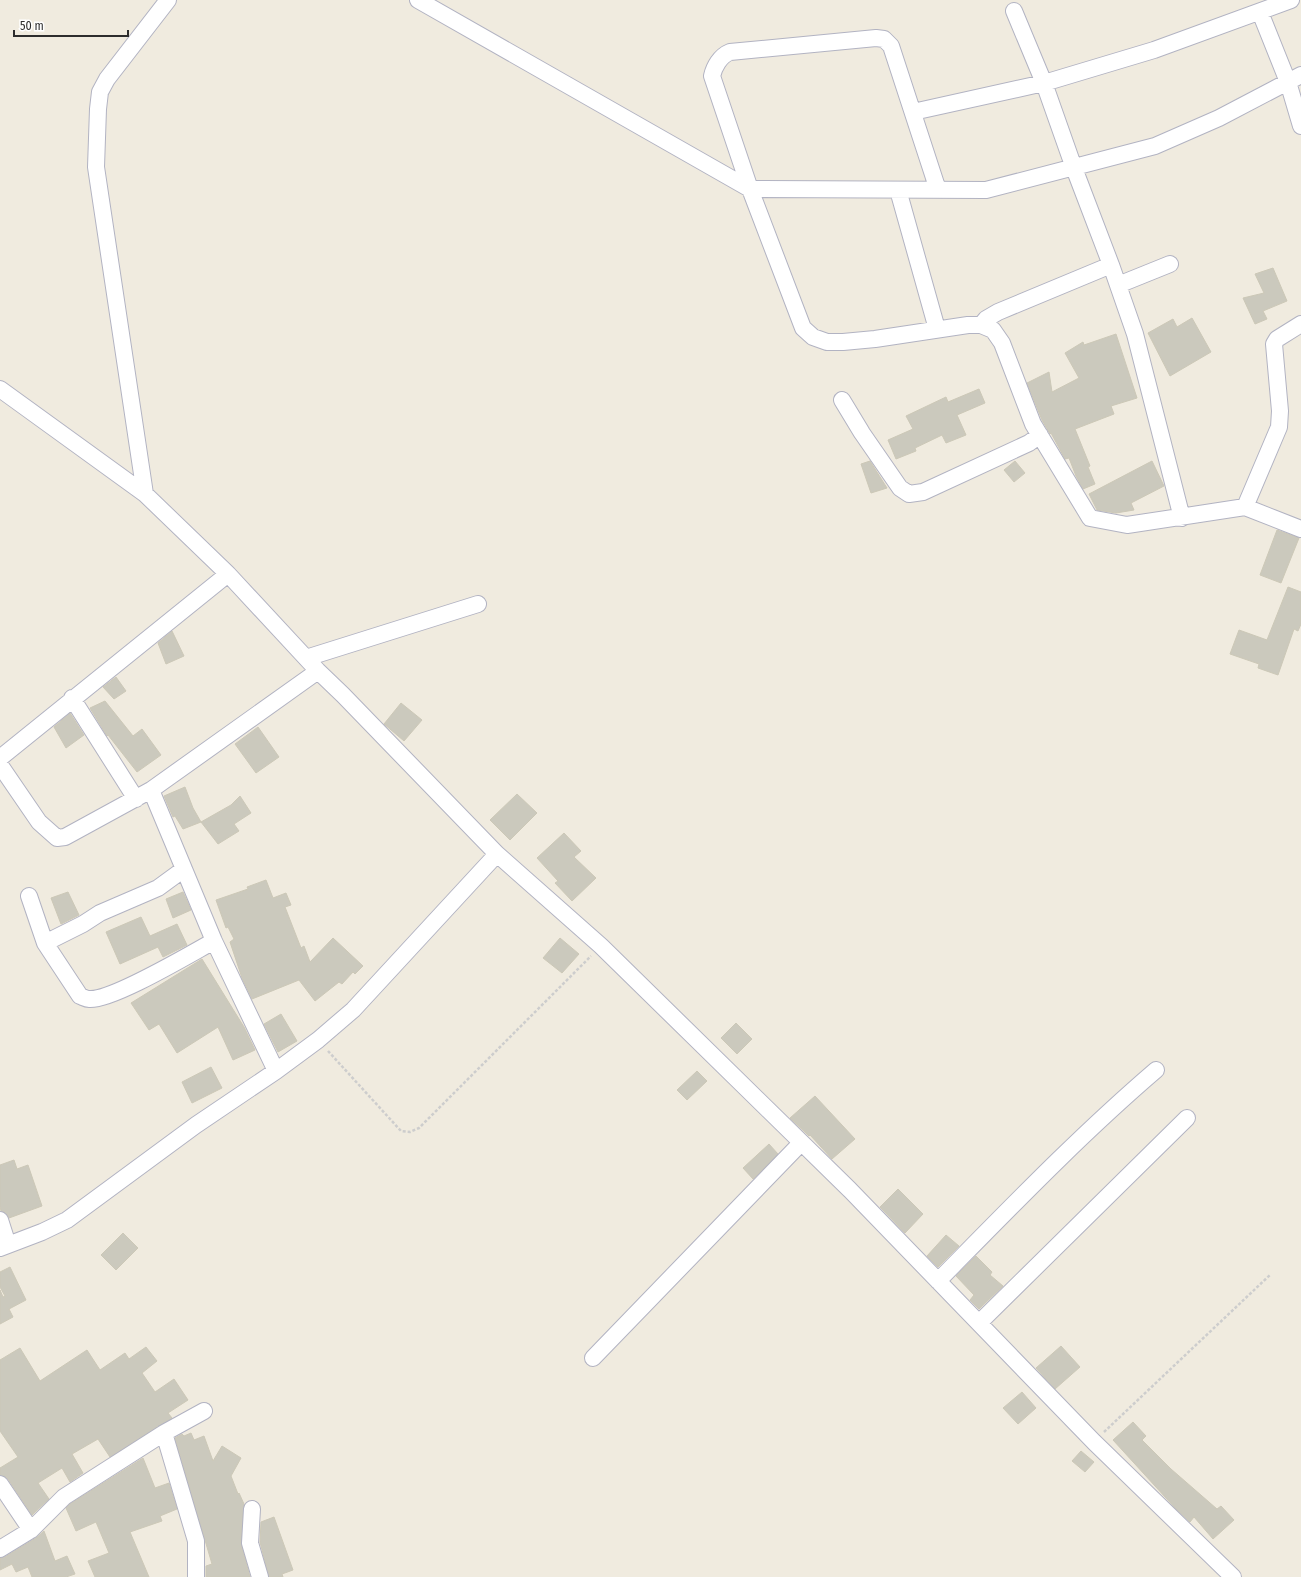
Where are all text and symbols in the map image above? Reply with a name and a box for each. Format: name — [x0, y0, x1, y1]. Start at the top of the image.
scale bar — [14, 12, 128, 38]
text: 50 m — [20, 19, 44, 33]

